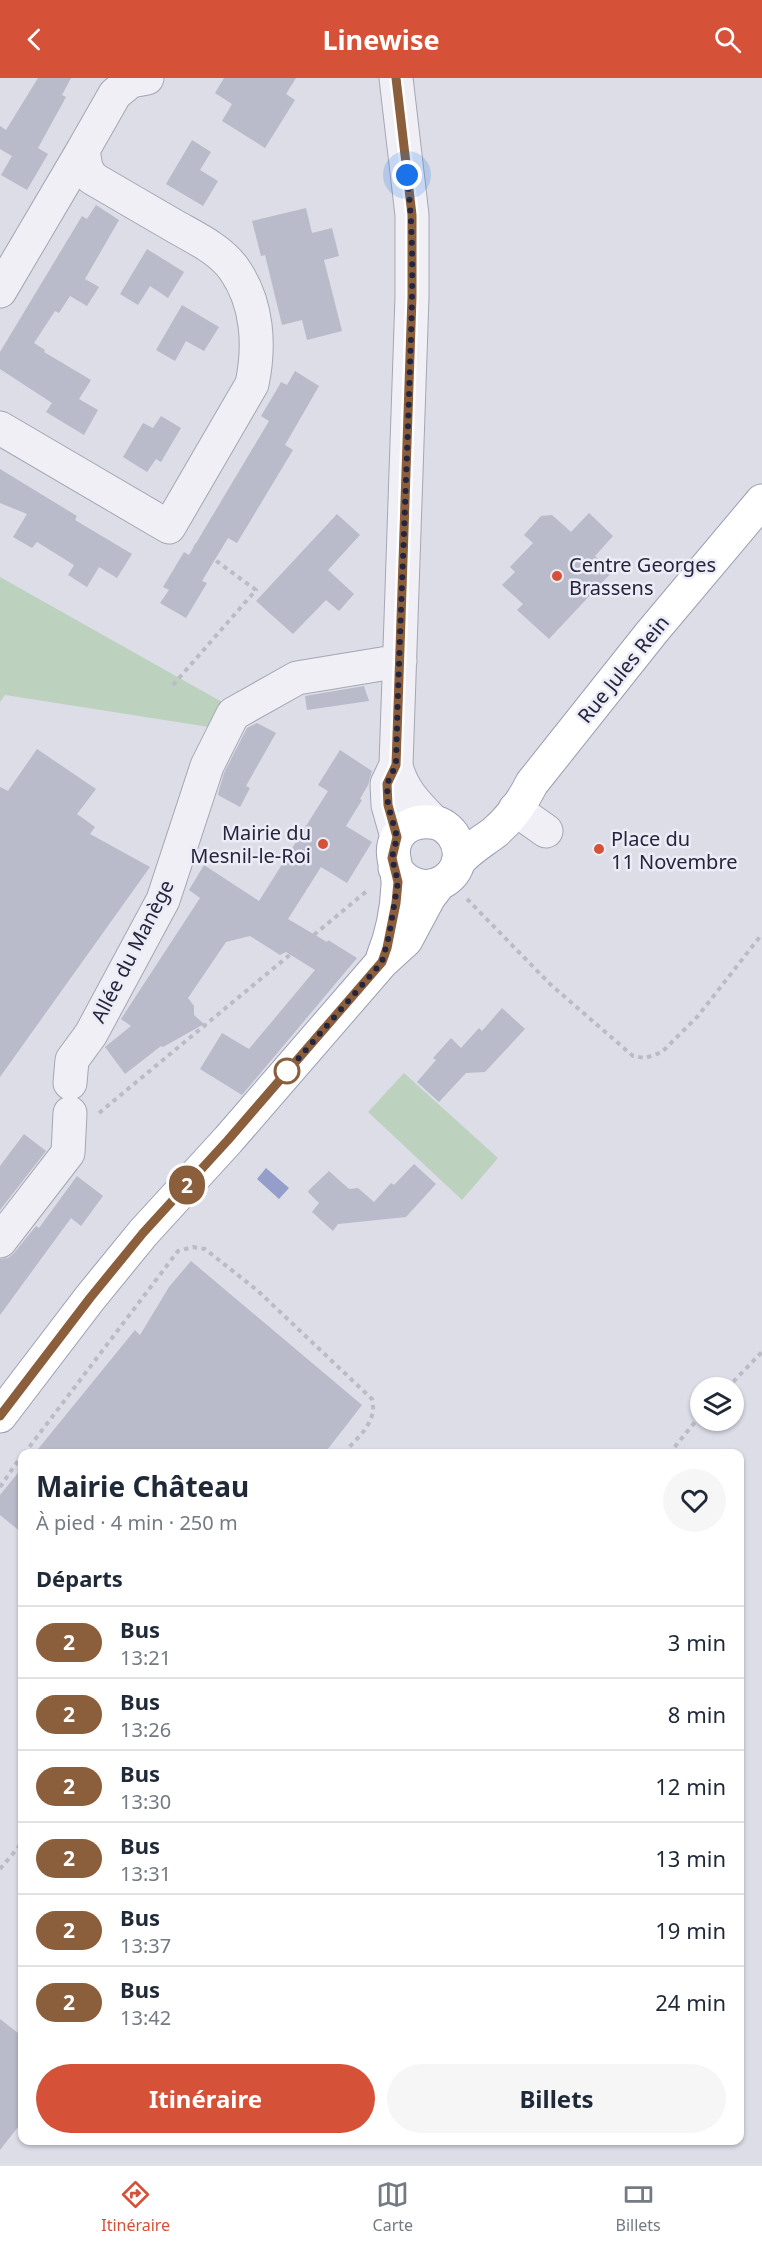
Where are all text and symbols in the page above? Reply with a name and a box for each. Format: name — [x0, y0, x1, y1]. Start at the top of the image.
text: Linewise — [322, 21, 440, 58]
icon: back — [18, 23, 51, 56]
icon: search — [711, 23, 744, 56]
your location — [392, 160, 422, 190]
place label: Centre Georges Brassens — [569, 551, 716, 601]
marker: Centre Georges Brassens — [550, 569, 564, 583]
street label: Rue Jules Rein — [571, 609, 675, 729]
place label: Mairie du Mesnil-le-Roi — [190, 819, 311, 869]
place label: Place du 11 Novembre — [611, 825, 738, 875]
marker: Mairie du Mesnil-le-Roi — [316, 837, 330, 851]
marker: Place du 11 Novembre — [592, 842, 606, 856]
street label: Allée du Manège — [84, 875, 180, 1027]
unlabelled marker — [274, 1058, 300, 1084]
line badge: 2 — [168, 1166, 207, 1204]
text: 2 — [181, 1171, 193, 1199]
map controls — [690, 1377, 744, 1431]
button: layers — [690, 1377, 744, 1431]
text: Mairie Château — [36, 1467, 249, 1505]
button: heart — [663, 1469, 726, 1532]
text: À pied · 4 min · 250 m — [36, 1509, 238, 1536]
text: Départs — [36, 1563, 123, 1593]
text: Bus — [120, 1614, 160, 1644]
text: 3 min — [668, 1627, 726, 1657]
text: 2 — [63, 1628, 75, 1656]
text: 13:21 — [120, 1644, 171, 1671]
text: Bus — [120, 1686, 160, 1716]
text: 8 min — [668, 1699, 726, 1729]
text: 2 — [63, 1700, 75, 1728]
text: 13:26 — [120, 1716, 171, 1743]
text: Bus — [120, 1758, 160, 1788]
text: 12 min — [655, 1771, 726, 1801]
text: 2 — [63, 1772, 75, 1800]
text: 13:30 — [120, 1788, 171, 1815]
text: Bus — [120, 1830, 160, 1860]
text: 13 min — [655, 1843, 726, 1873]
text: 2 — [63, 1844, 75, 1872]
text: 13:31 — [120, 1860, 171, 1887]
text: Bus — [120, 1902, 160, 1932]
text: 19 min — [655, 1915, 726, 1945]
text: 2 — [63, 1916, 75, 1944]
text: 13:37 — [120, 1932, 171, 1959]
text: Bus — [120, 1974, 160, 2004]
text: 24 min — [655, 1987, 726, 2017]
text: 2 — [63, 1988, 75, 2016]
text: 13:42 — [120, 2004, 171, 2031]
button: Itinéraire — [36, 2064, 375, 2133]
button: Billets — [387, 2064, 726, 2133]
tab: Itinéraire — [101, 2178, 170, 2236]
tab: Carte — [373, 2178, 413, 2236]
tab: Billets — [616, 2178, 661, 2236]

